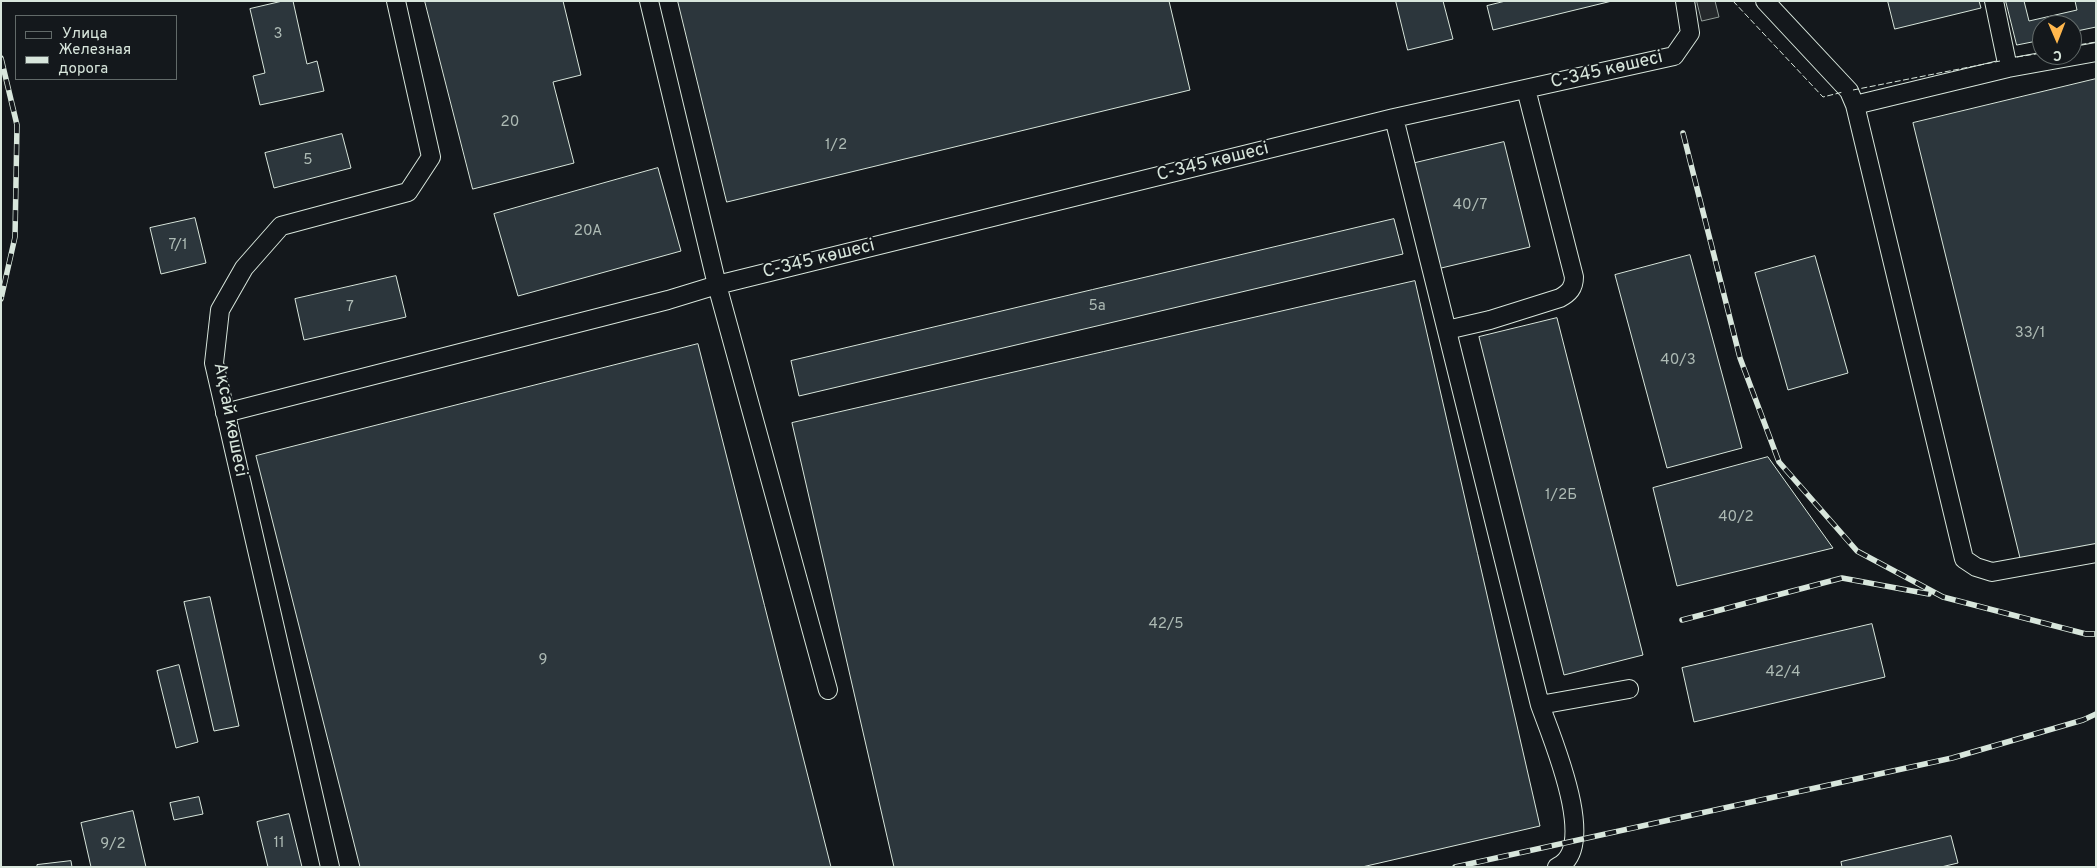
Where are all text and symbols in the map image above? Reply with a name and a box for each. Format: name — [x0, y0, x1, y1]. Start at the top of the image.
legend — [15, 15, 178, 80]
north arrow — [2032, 15, 2082, 65]
text: Улица — [62, 25, 107, 44]
house number: 3 — [273, 26, 283, 44]
text: Железная дорога — [59, 41, 131, 79]
text: С — [2053, 46, 2062, 63]
street label: С-345 көшесі — [1549, 48, 1665, 94]
house number: 20 — [501, 114, 519, 132]
house number: 1/2 — [825, 137, 847, 155]
street label: С-345 көшесі — [1155, 139, 1271, 187]
house number: 5 — [303, 152, 313, 170]
house number: 40/7 — [1453, 197, 1487, 215]
house number: 20А — [574, 223, 602, 241]
street label: С-345 көшесі — [761, 236, 877, 284]
house number: 7/1 — [168, 237, 188, 255]
house number: 5а — [1088, 298, 1106, 316]
house number: 7 — [346, 299, 354, 317]
house number: 33/1 — [2015, 325, 2045, 343]
house number: 40/3 — [1660, 352, 1696, 370]
street label: Ақсай көшесі — [207, 361, 251, 479]
house number: 1/2Б — [1545, 487, 1577, 505]
house number: 40/2 — [1718, 509, 1754, 527]
house number: 42/5 — [1148, 616, 1184, 634]
house number: 9 — [539, 652, 547, 670]
house number: 42/4 — [1765, 664, 1801, 682]
house number: 11 — [273, 835, 285, 853]
house number: 9/2 — [100, 836, 126, 854]

